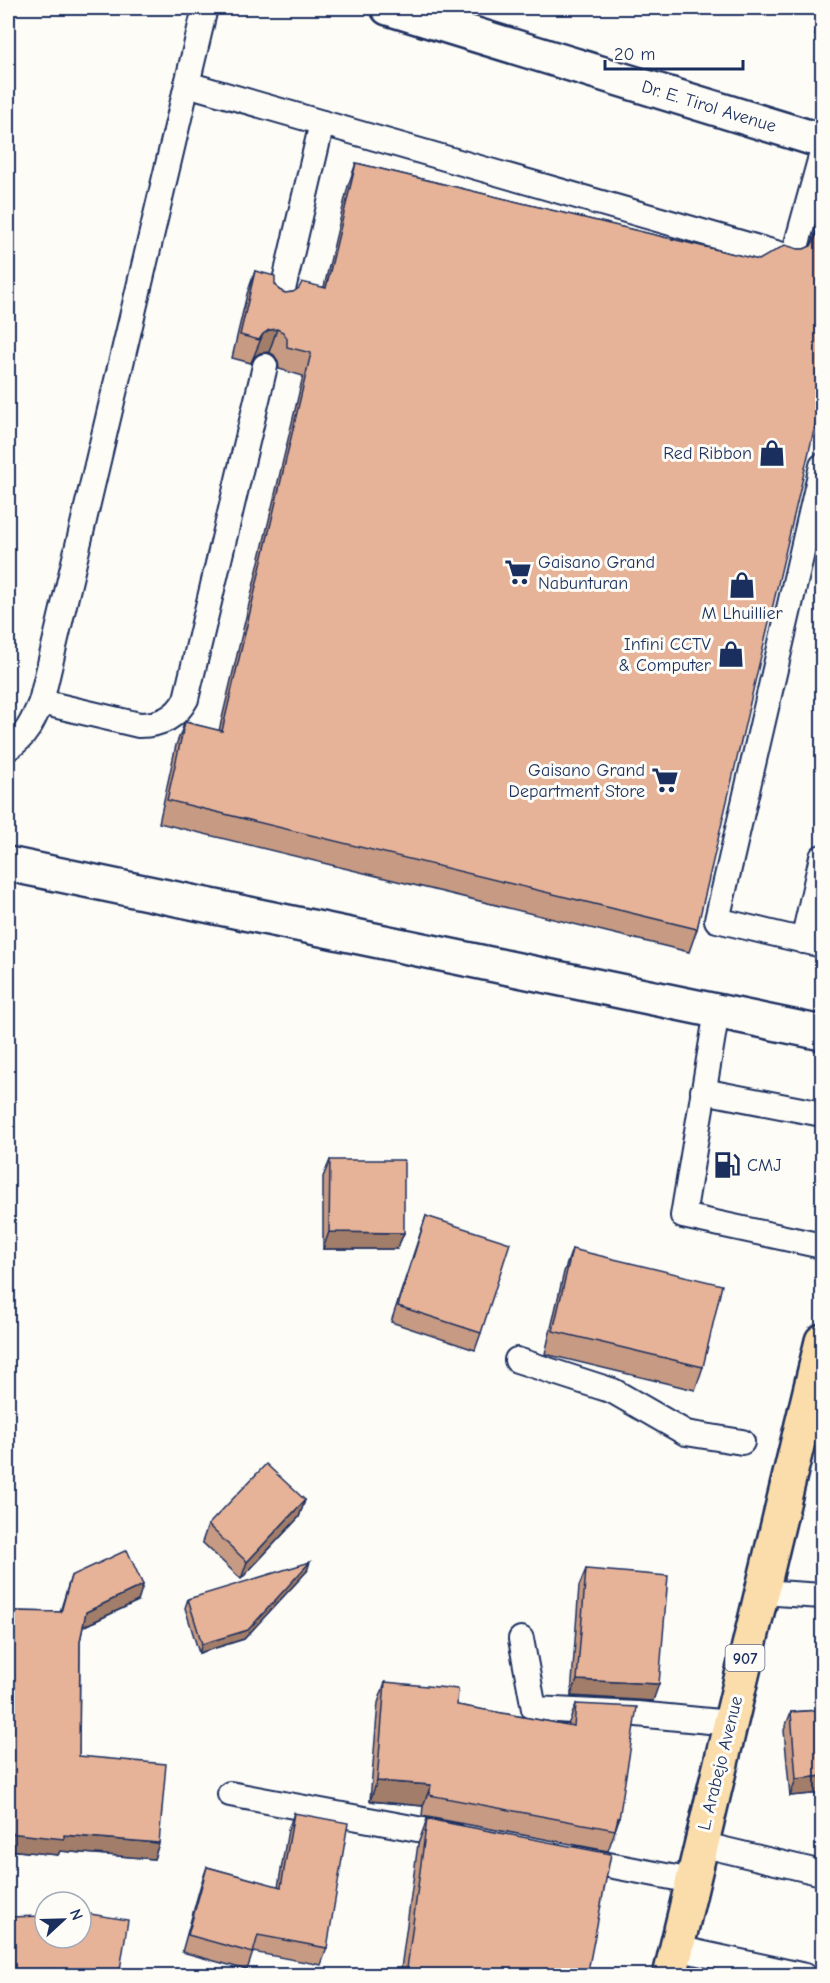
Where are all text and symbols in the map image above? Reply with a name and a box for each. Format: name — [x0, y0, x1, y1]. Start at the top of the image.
scale bar — [605, 33, 743, 71]
text: 20 m — [614, 44, 655, 65]
street label: Dr. E. Tirol Avenue — [639, 76, 779, 137]
shop icon: Red Ribbon — [757, 438, 787, 468]
place label: Red Ribbon — [663, 443, 752, 464]
place label: Gaisano Grand Nabunturan — [538, 552, 655, 594]
supermarket icon: Gaisano Grand Nabunturan — [503, 557, 533, 587]
shop icon: M Lhuillier — [727, 570, 757, 600]
place label: M Lhuillier — [701, 603, 783, 624]
place label: Infini CCTV & Computer — [618, 634, 712, 676]
shop icon: Infini CCTV & Computer — [716, 639, 746, 669]
place label: Gaisano Grand Department Store — [509, 760, 645, 802]
supermarket icon: Gaisano Grand Department Store — [650, 765, 680, 795]
fuel station icon: CMJ — [712, 1150, 742, 1180]
place label: CMJ — [747, 1155, 781, 1176]
road number: 907 — [726, 1645, 764, 1671]
street label: L. Arabejo Avenue — [694, 1694, 747, 1832]
north arrow — [33, 1890, 93, 1950]
text: N — [66, 1907, 86, 1923]

